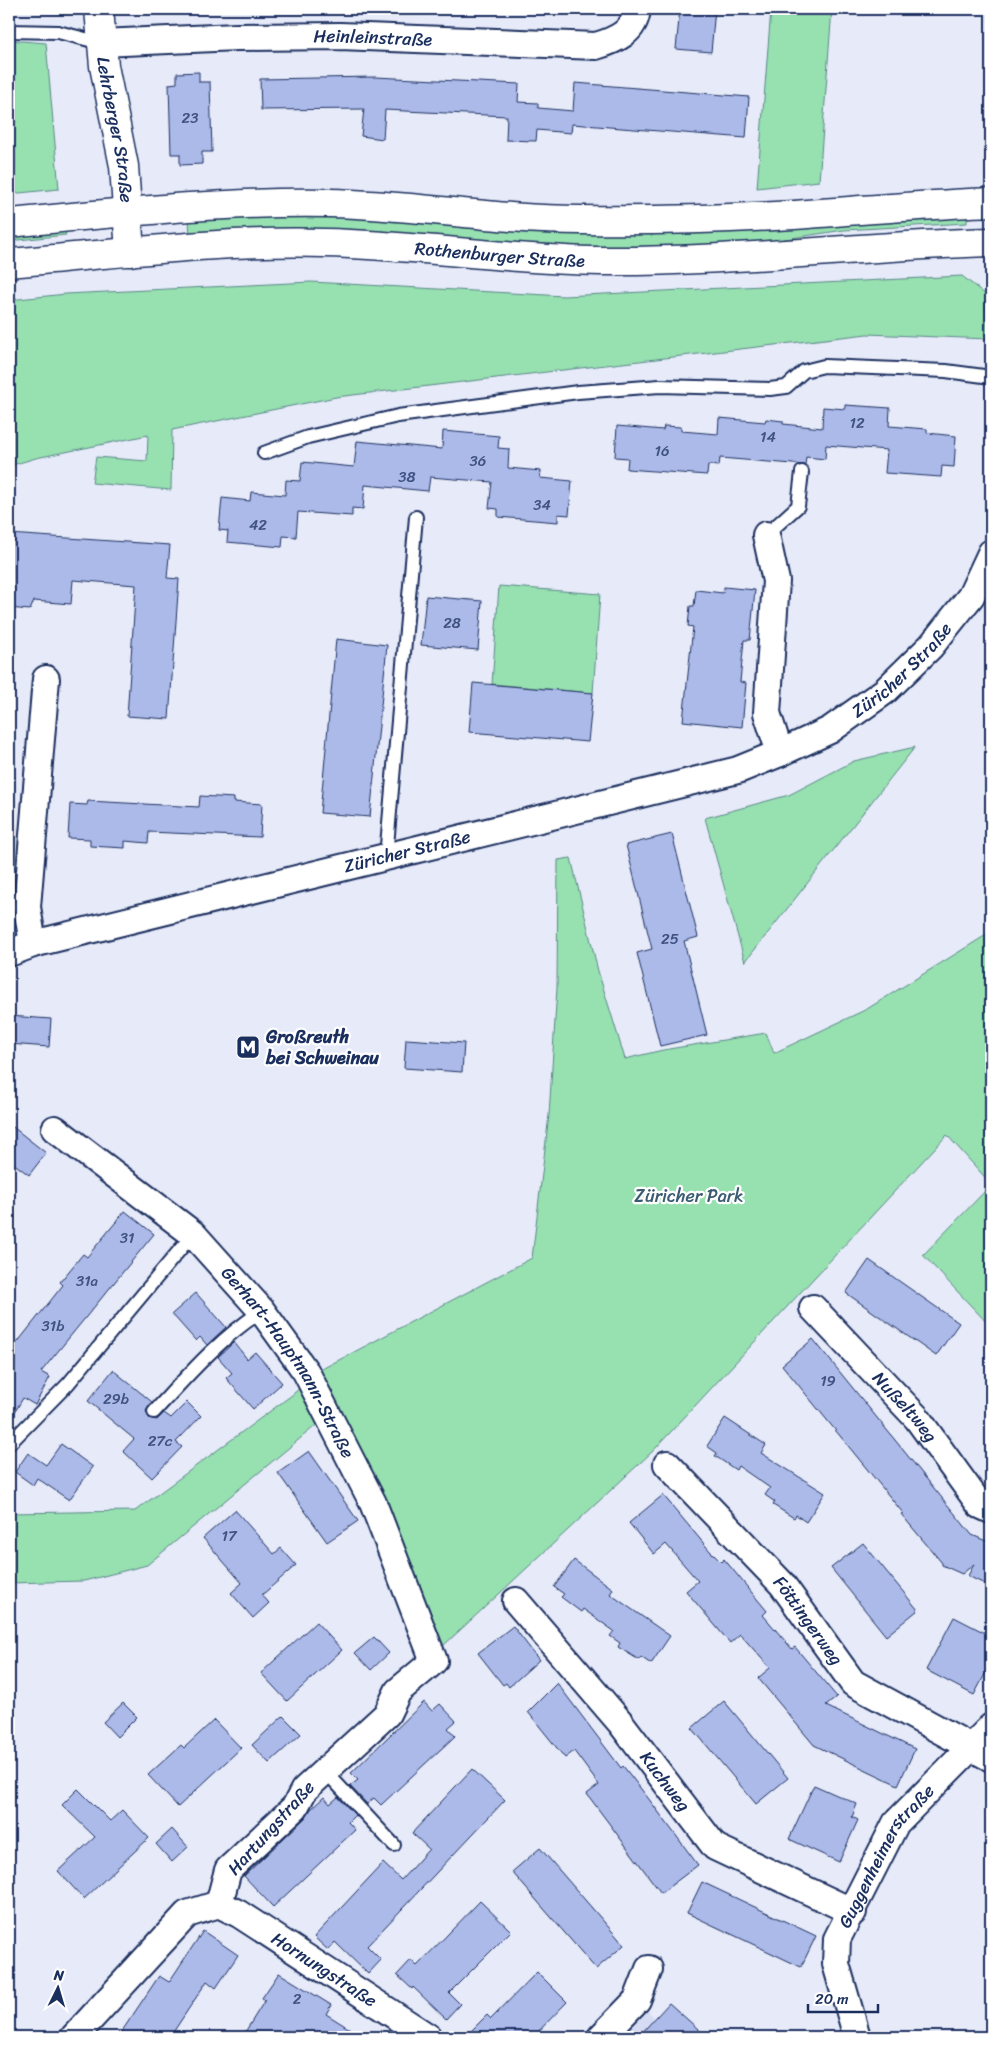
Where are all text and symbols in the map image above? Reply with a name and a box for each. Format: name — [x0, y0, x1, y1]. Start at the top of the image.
street label: Heinleinstraße — [313, 20, 433, 56]
street label: Lehrberger Straße — [87, 55, 143, 204]
house number: 23 — [182, 105, 198, 131]
street label: Rothenburger Straße — [413, 232, 586, 277]
house number: 12 — [849, 410, 865, 436]
house number: 14 — [760, 424, 776, 450]
house number: 16 — [655, 438, 669, 464]
house number: 36 — [470, 448, 486, 474]
house number: 38 — [398, 464, 416, 490]
house number: 34 — [533, 492, 551, 518]
house number: 42 — [249, 512, 267, 538]
house number: 28 — [443, 610, 461, 636]
street label: Züricher Straße — [844, 615, 960, 726]
street label: Züricher Straße — [340, 820, 474, 882]
house number: 25 — [661, 926, 679, 952]
place label: Großreuth bei Schweinau — [265, 1021, 379, 1074]
metro station icon: Großreuth bei Schweinau — [235, 1034, 261, 1060]
park label: Züricher Park — [634, 1180, 744, 1212]
house number: 31 — [120, 1225, 134, 1251]
street label: Gerhart-Hauptmann-Straße — [213, 1259, 364, 1464]
house number: 31a — [76, 1268, 99, 1294]
house number: 31b — [42, 1313, 64, 1339]
street label: Nußeltweg — [864, 1363, 946, 1449]
house number: 19 — [820, 1368, 836, 1394]
house number: 29b — [103, 1386, 129, 1412]
house number: 27c — [148, 1428, 173, 1454]
house number: 17 — [221, 1523, 238, 1549]
street label: Föttingerweg — [765, 1568, 852, 1672]
street label: Kuchweg — [631, 1744, 699, 1819]
street label: Hartungstraße — [219, 1773, 323, 1883]
street label: Guggenheimerstraße — [829, 1776, 942, 1934]
street label: Hornungstraße — [265, 1923, 384, 2016]
text: N — [52, 1963, 65, 1988]
north arrow — [32, 1964, 82, 2014]
scale bar — [808, 1981, 878, 2013]
house number: 2 — [293, 1986, 302, 2012]
text: 20 m — [815, 1986, 849, 2012]

